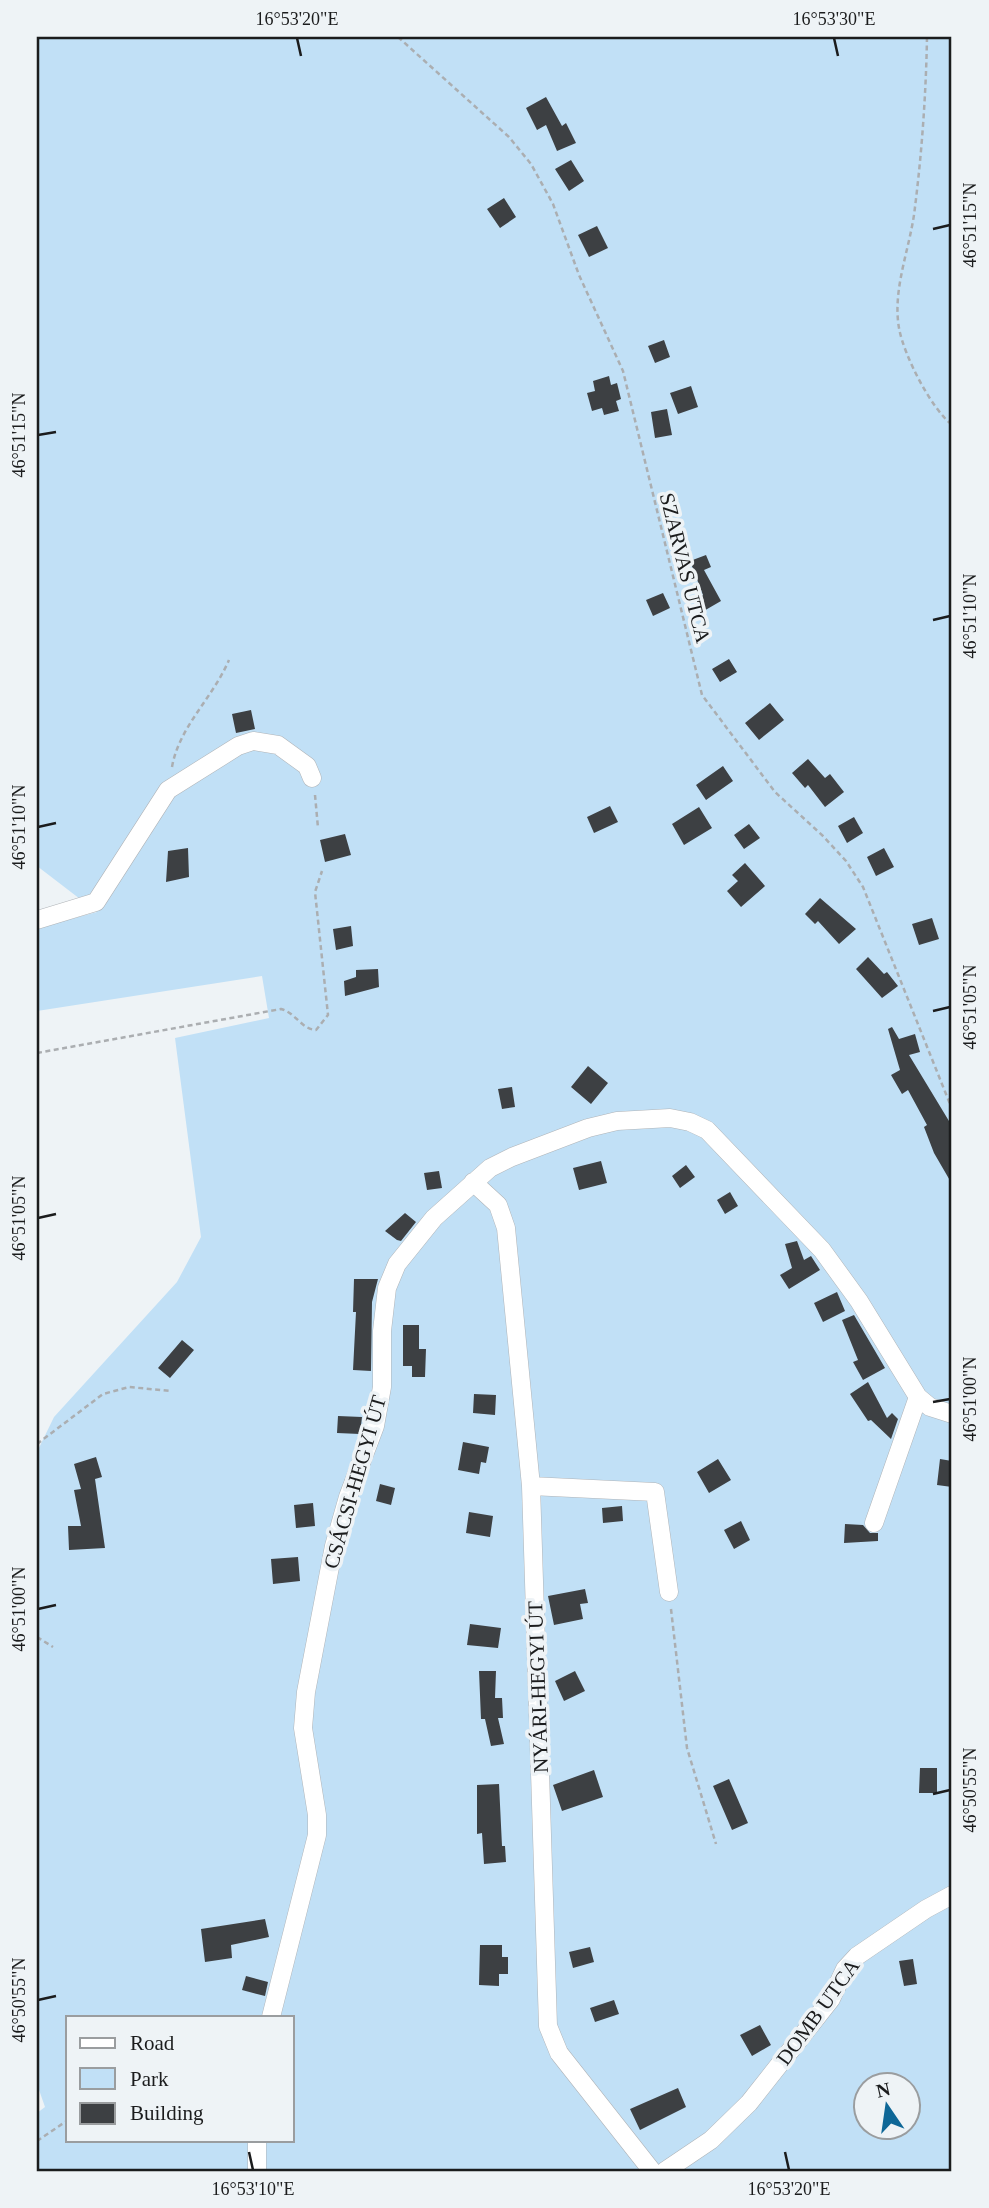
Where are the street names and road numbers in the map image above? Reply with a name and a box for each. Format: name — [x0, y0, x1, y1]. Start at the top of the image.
street label: SZARVAS UTCA — [655, 491, 715, 646]
street label: CSÁCSI-HEGYI ÚT — [319, 1392, 391, 1571]
street label: NYÁRI-HEGYI ÚT — [523, 1600, 553, 1773]
street label: DOMB UTCA — [771, 1954, 865, 2070]

